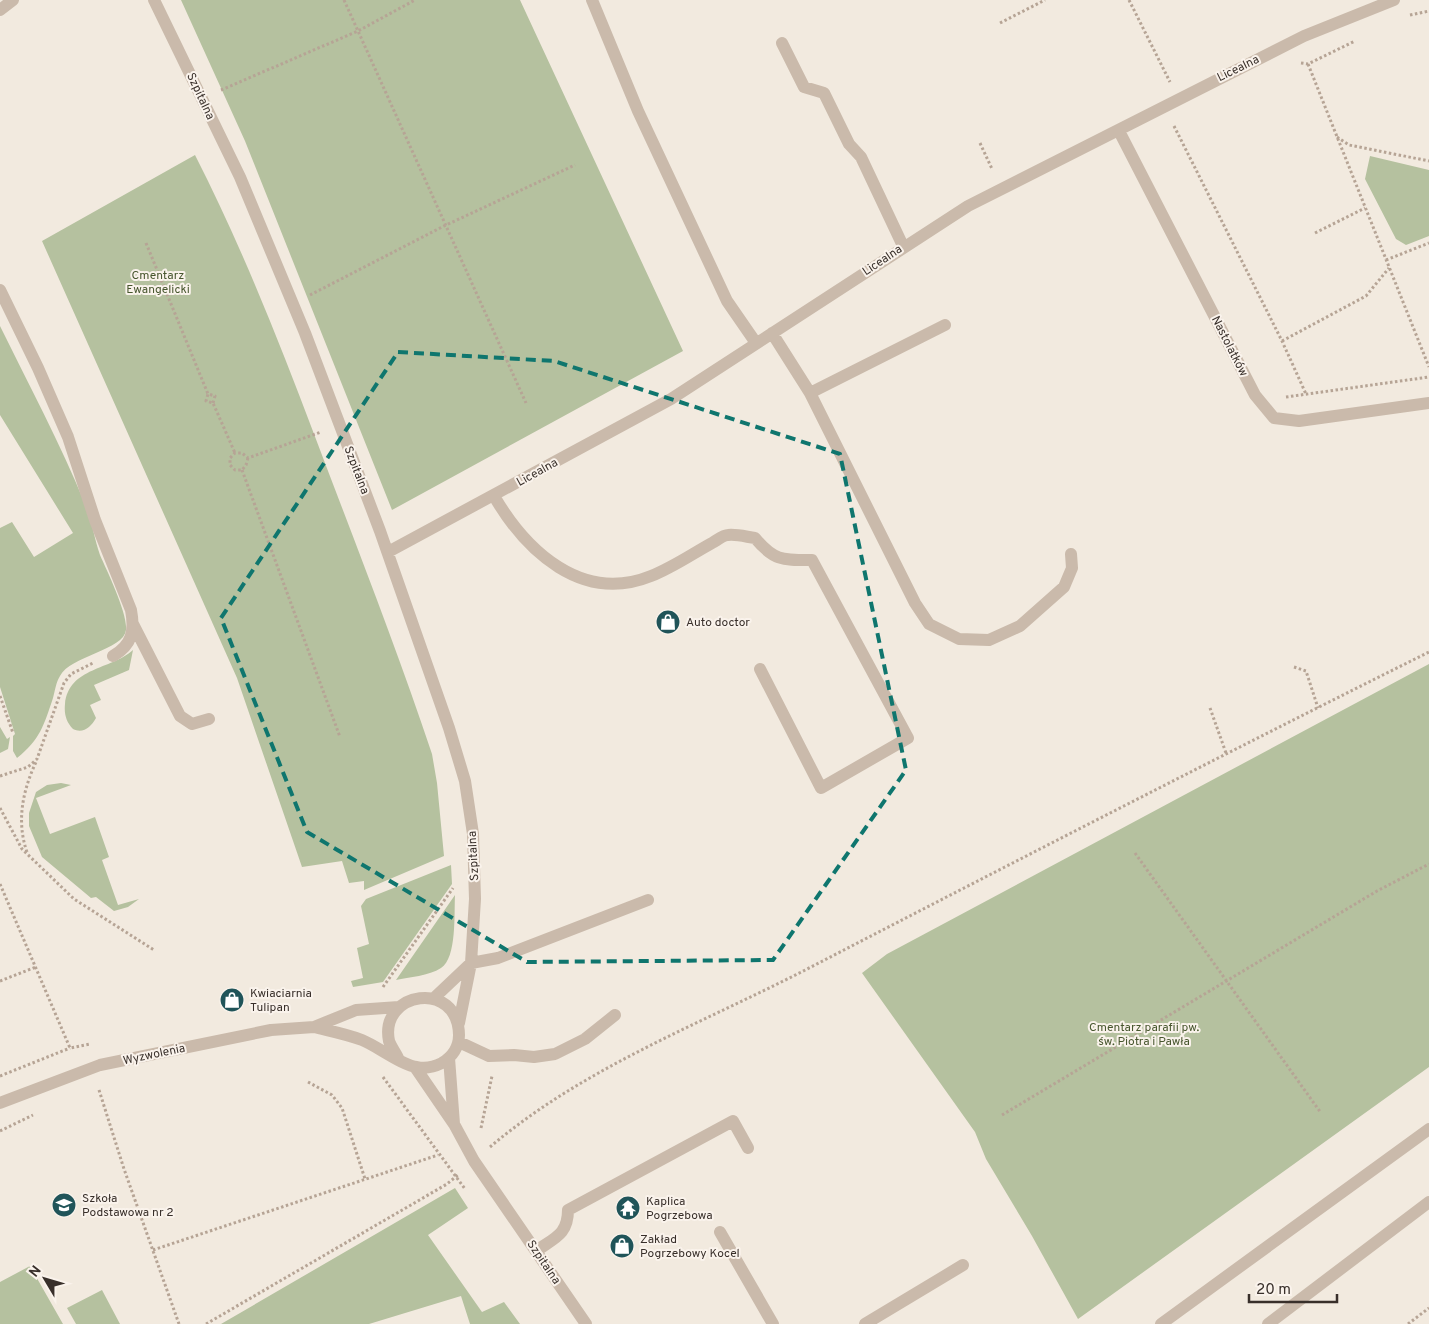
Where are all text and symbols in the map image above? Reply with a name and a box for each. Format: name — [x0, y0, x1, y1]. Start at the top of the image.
street label: Licealna — [1215, 52, 1262, 86]
street label: Szpitalna — [182, 70, 218, 122]
street label: Licealna — [859, 242, 906, 280]
park label: Cmentarz Ewangelicki — [126, 268, 190, 298]
street label: Nastolatków — [1207, 313, 1251, 380]
street label: Szpitalna — [340, 444, 373, 497]
street label: Licealna — [514, 455, 561, 491]
shop icon: Auto doctor — [655, 609, 681, 635]
place label: Auto doctor — [686, 615, 750, 631]
street label: Szpitalna — [465, 831, 483, 881]
place label: Kwiaciarnia Tulipan — [250, 986, 312, 1016]
shop icon: Kwiaciarnia Tulipan — [219, 987, 245, 1013]
park label: Cmentarz parafii pw. św. Piotra i Pawła — [1089, 1020, 1199, 1050]
street label: Wyzwolenia — [122, 1041, 187, 1069]
place label: Szkoła Podstawowa nr 2 — [82, 1191, 174, 1221]
school or university icon: Szkoła Podstawowa nr 2 — [51, 1192, 77, 1218]
place label: Kaplica Pogrzebowa — [646, 1194, 713, 1224]
temple icon: Kaplica Pogrzebowa — [615, 1195, 641, 1221]
place label: Zakład Pogrzebowy Kocel — [640, 1232, 740, 1262]
shop icon: Zakład Pogrzebowy Kocel — [609, 1233, 635, 1259]
street label: Szpitalna — [523, 1237, 564, 1288]
north arrow — [20, 1254, 70, 1304]
text: N — [26, 1263, 46, 1281]
scale bar — [1249, 1272, 1336, 1304]
text: 20 m — [1256, 1281, 1291, 1300]

